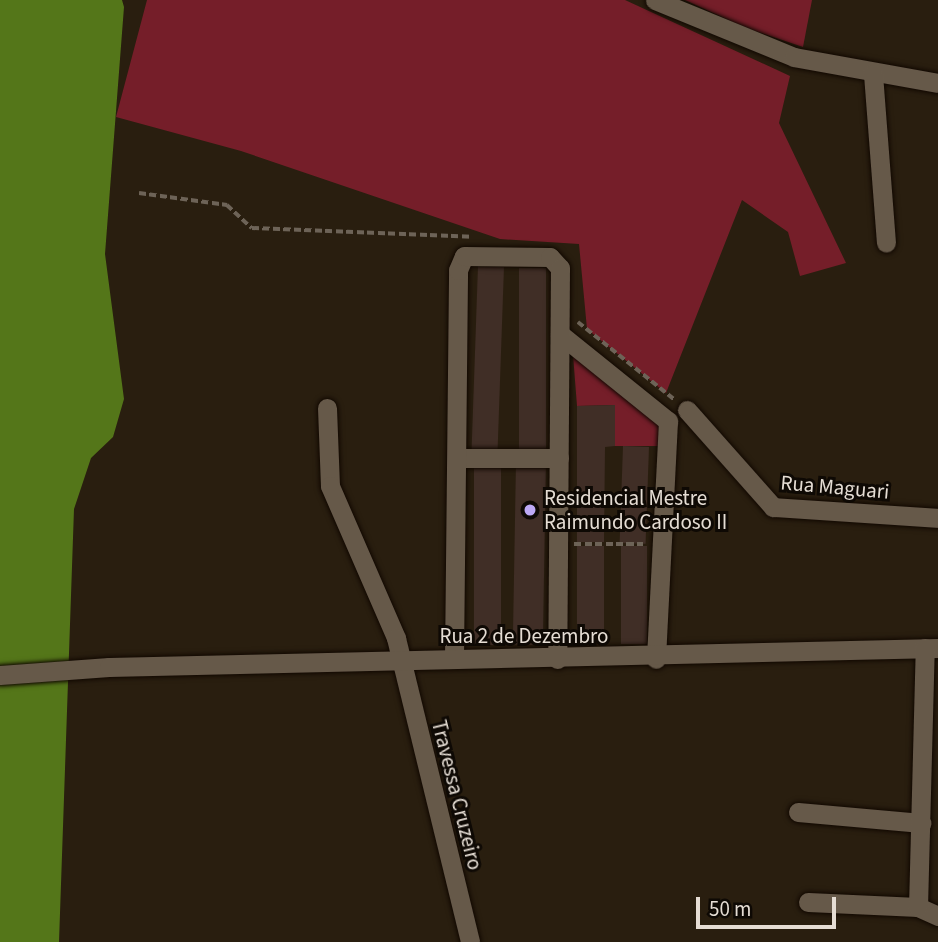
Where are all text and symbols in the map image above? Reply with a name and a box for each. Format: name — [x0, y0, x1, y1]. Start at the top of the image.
street label: Rua Maguari — [780, 470, 890, 504]
place label: Residencial Mestre Raimundo Cardoso II — [544, 485, 727, 535]
marker: Residencial Mestre Raimundo Cardoso II — [522, 502, 538, 518]
street label: Rua 2 de Dezembro — [439, 623, 609, 649]
street label: Travessa Cruzeiro — [426, 717, 488, 873]
scale bar — [700, 883, 840, 927]
text: 50 m — [709, 894, 751, 924]

